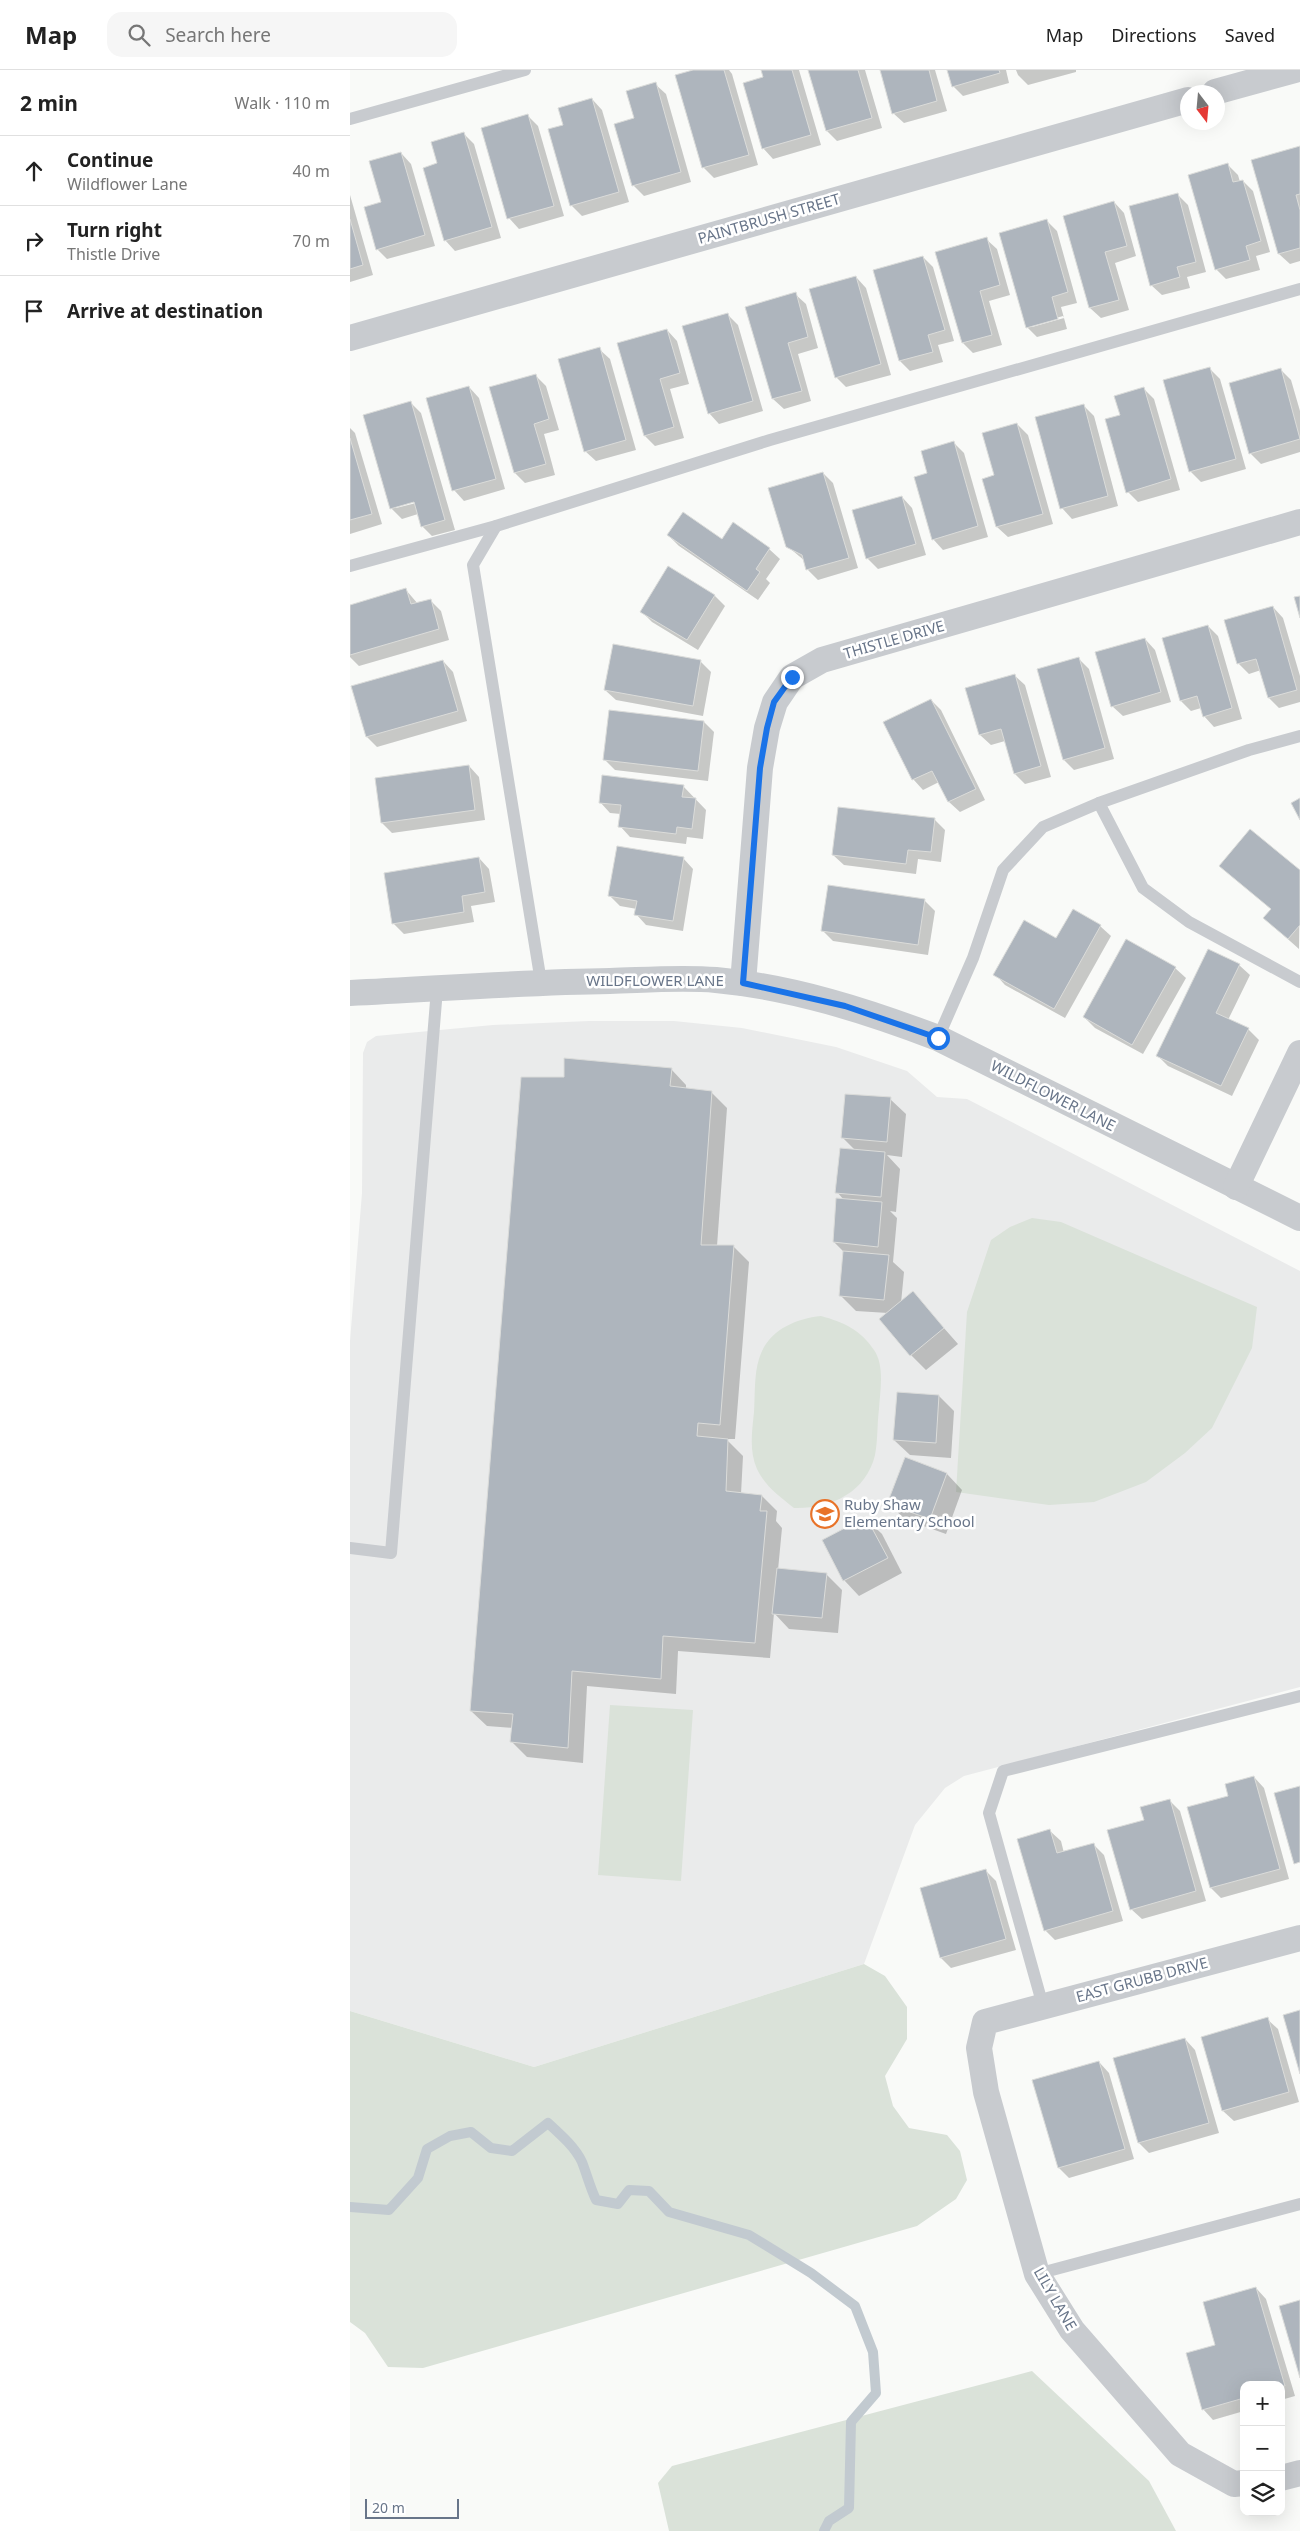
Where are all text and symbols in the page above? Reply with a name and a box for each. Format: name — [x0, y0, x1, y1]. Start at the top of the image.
search box — [107, 12, 457, 57]
text: Map — [25, 18, 77, 51]
icon: search — [125, 21, 153, 49]
text: Search here — [165, 22, 271, 48]
text: Map — [1046, 23, 1083, 47]
text: Directions — [1111, 23, 1197, 47]
text: Saved — [1225, 23, 1275, 47]
north arrow — [1180, 85, 1225, 130]
text: 2 min — [20, 89, 78, 117]
text: Walk · 110 m — [235, 92, 330, 114]
text: Continue — [67, 147, 153, 173]
icon: ahead — [20, 157, 48, 185]
text: 40 m — [293, 160, 330, 182]
text: Wildflower Lane — [67, 173, 188, 195]
street label: PAINTBRUSH STREET — [695, 188, 843, 248]
text: Turn right — [67, 217, 162, 243]
icon: right — [20, 227, 48, 255]
text: 70 m — [293, 230, 330, 252]
text: Thistle Drive — [67, 243, 160, 265]
icon: arrive — [20, 297, 48, 325]
text: Arrive at destination — [67, 298, 263, 324]
street label: THISTLE DRIVE — [841, 615, 946, 663]
route end — [781, 666, 804, 689]
street label: WILDFLOWER LANE — [586, 970, 724, 990]
route start — [927, 1027, 950, 1050]
street label: WILDFLOWER LANE — [988, 1055, 1119, 1135]
place label: Ruby Shaw Elementary School — [844, 1494, 975, 1531]
school or university icon: Ruby Shaw Elementary School — [810, 1499, 840, 1529]
street label: EAST GRUBB DRIVE — [1074, 1952, 1210, 2006]
street label: LILY LANE — [1030, 2263, 1082, 2334]
map controls — [1240, 2381, 1285, 2516]
button: + — [1240, 2381, 1285, 2426]
button: − — [1240, 2426, 1285, 2471]
button: layers — [1240, 2471, 1285, 2516]
scale bar — [365, 2496, 459, 2519]
text: 20 m — [372, 2498, 405, 2517]

